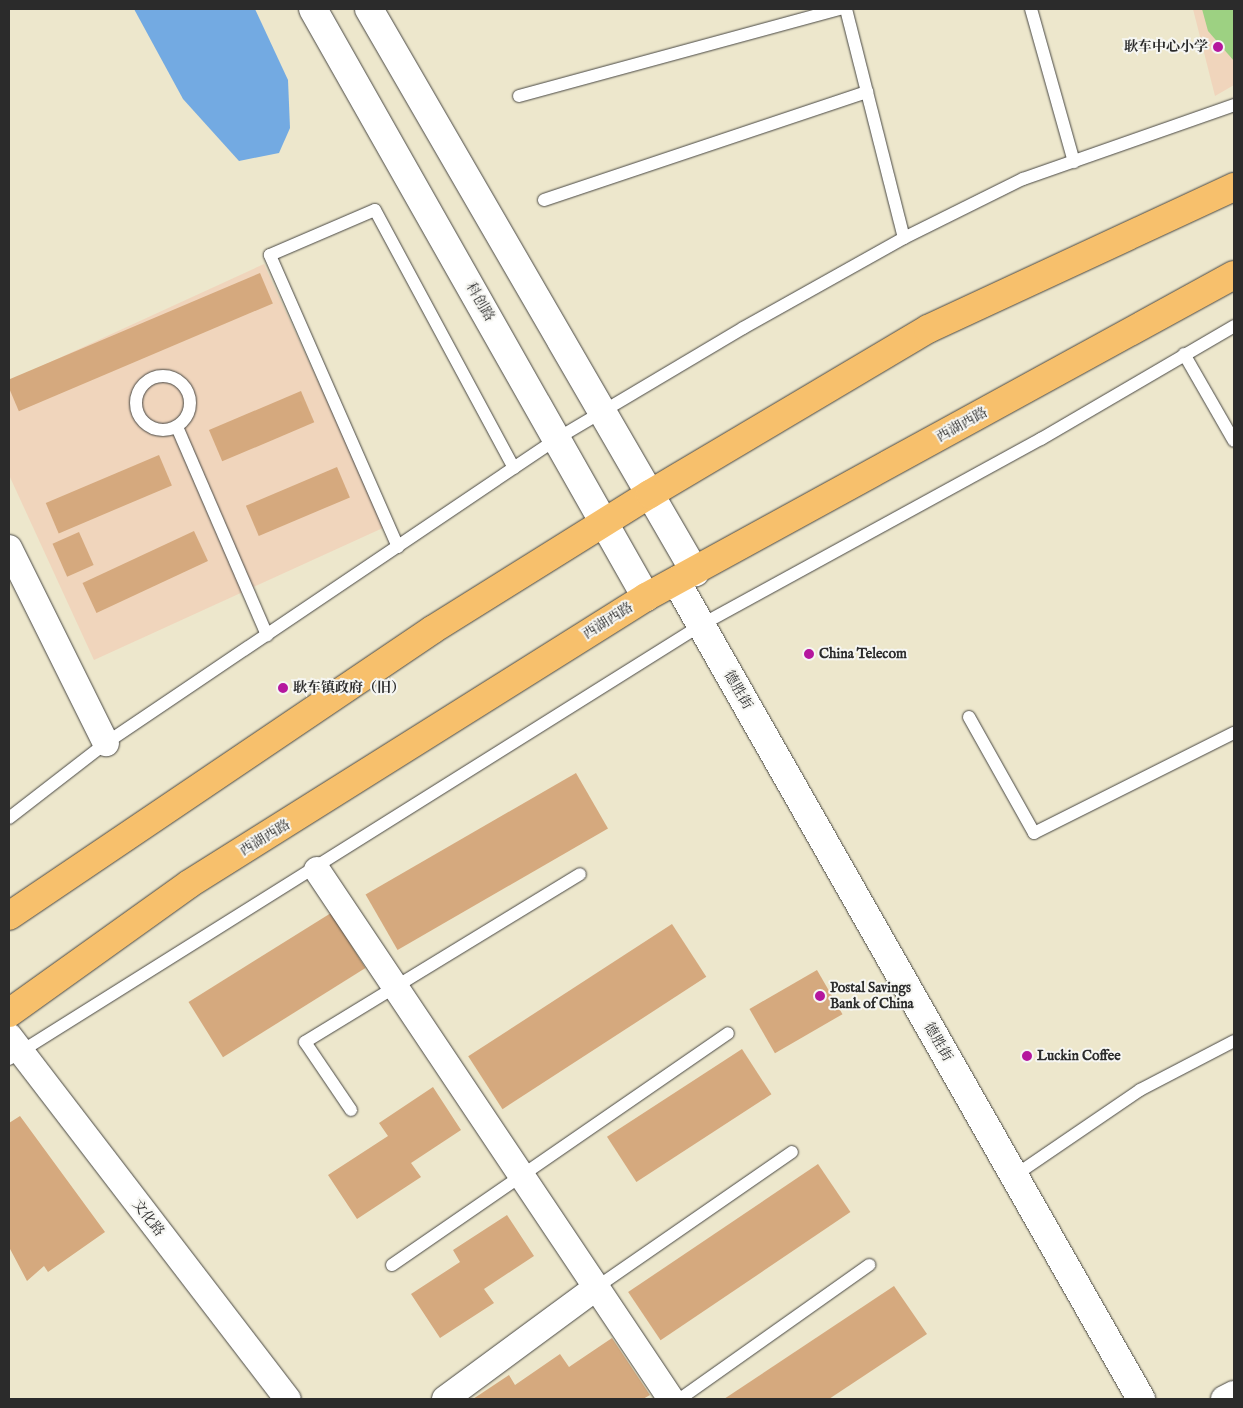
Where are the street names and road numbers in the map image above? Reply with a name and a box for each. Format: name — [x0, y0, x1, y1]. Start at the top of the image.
street label: 科创路 — [462, 280, 498, 324]
street label: 西湖西路 — [933, 404, 991, 446]
street label: 西湖西路 — [580, 599, 636, 643]
street label: 德胜街 — [720, 668, 756, 712]
street label: 西湖西路 — [237, 816, 293, 860]
street label: 德胜街 — [920, 1020, 956, 1064]
street label: 文化路 — [128, 1196, 168, 1240]

